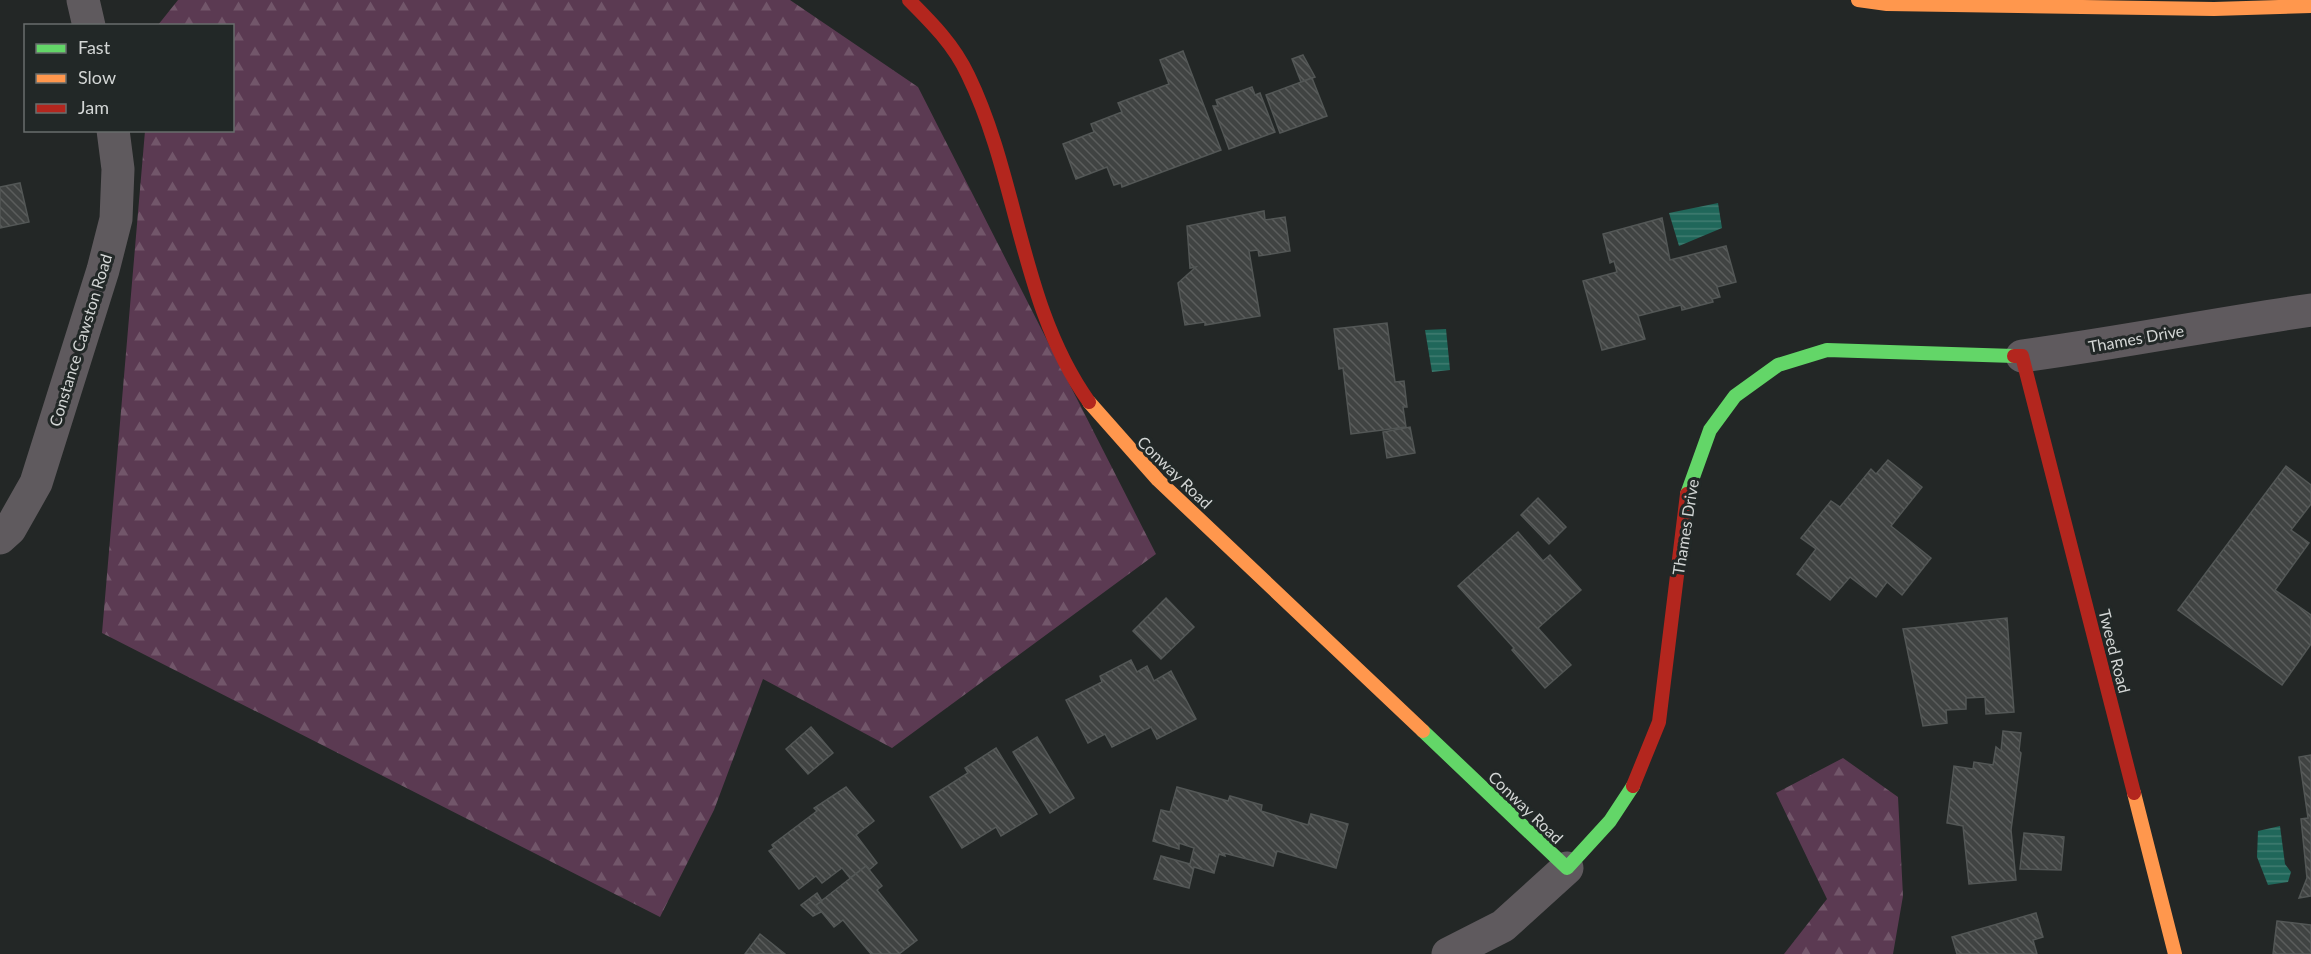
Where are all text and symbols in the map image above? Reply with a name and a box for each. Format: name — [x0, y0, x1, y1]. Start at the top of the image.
legend — [24, 24, 234, 132]
text: Fast — [78, 36, 111, 58]
text: Slow — [78, 66, 116, 88]
text: Jam — [78, 96, 109, 118]
street label: Constance Cawston Road — [45, 251, 115, 429]
street label: Thames Drive — [2087, 320, 2185, 356]
street label: Conway Road — [1134, 432, 1216, 512]
street label: Thames Drive — [1668, 478, 1702, 576]
street label: Tweed Road — [2095, 607, 2135, 695]
street label: Conway Road — [1485, 767, 1567, 847]

